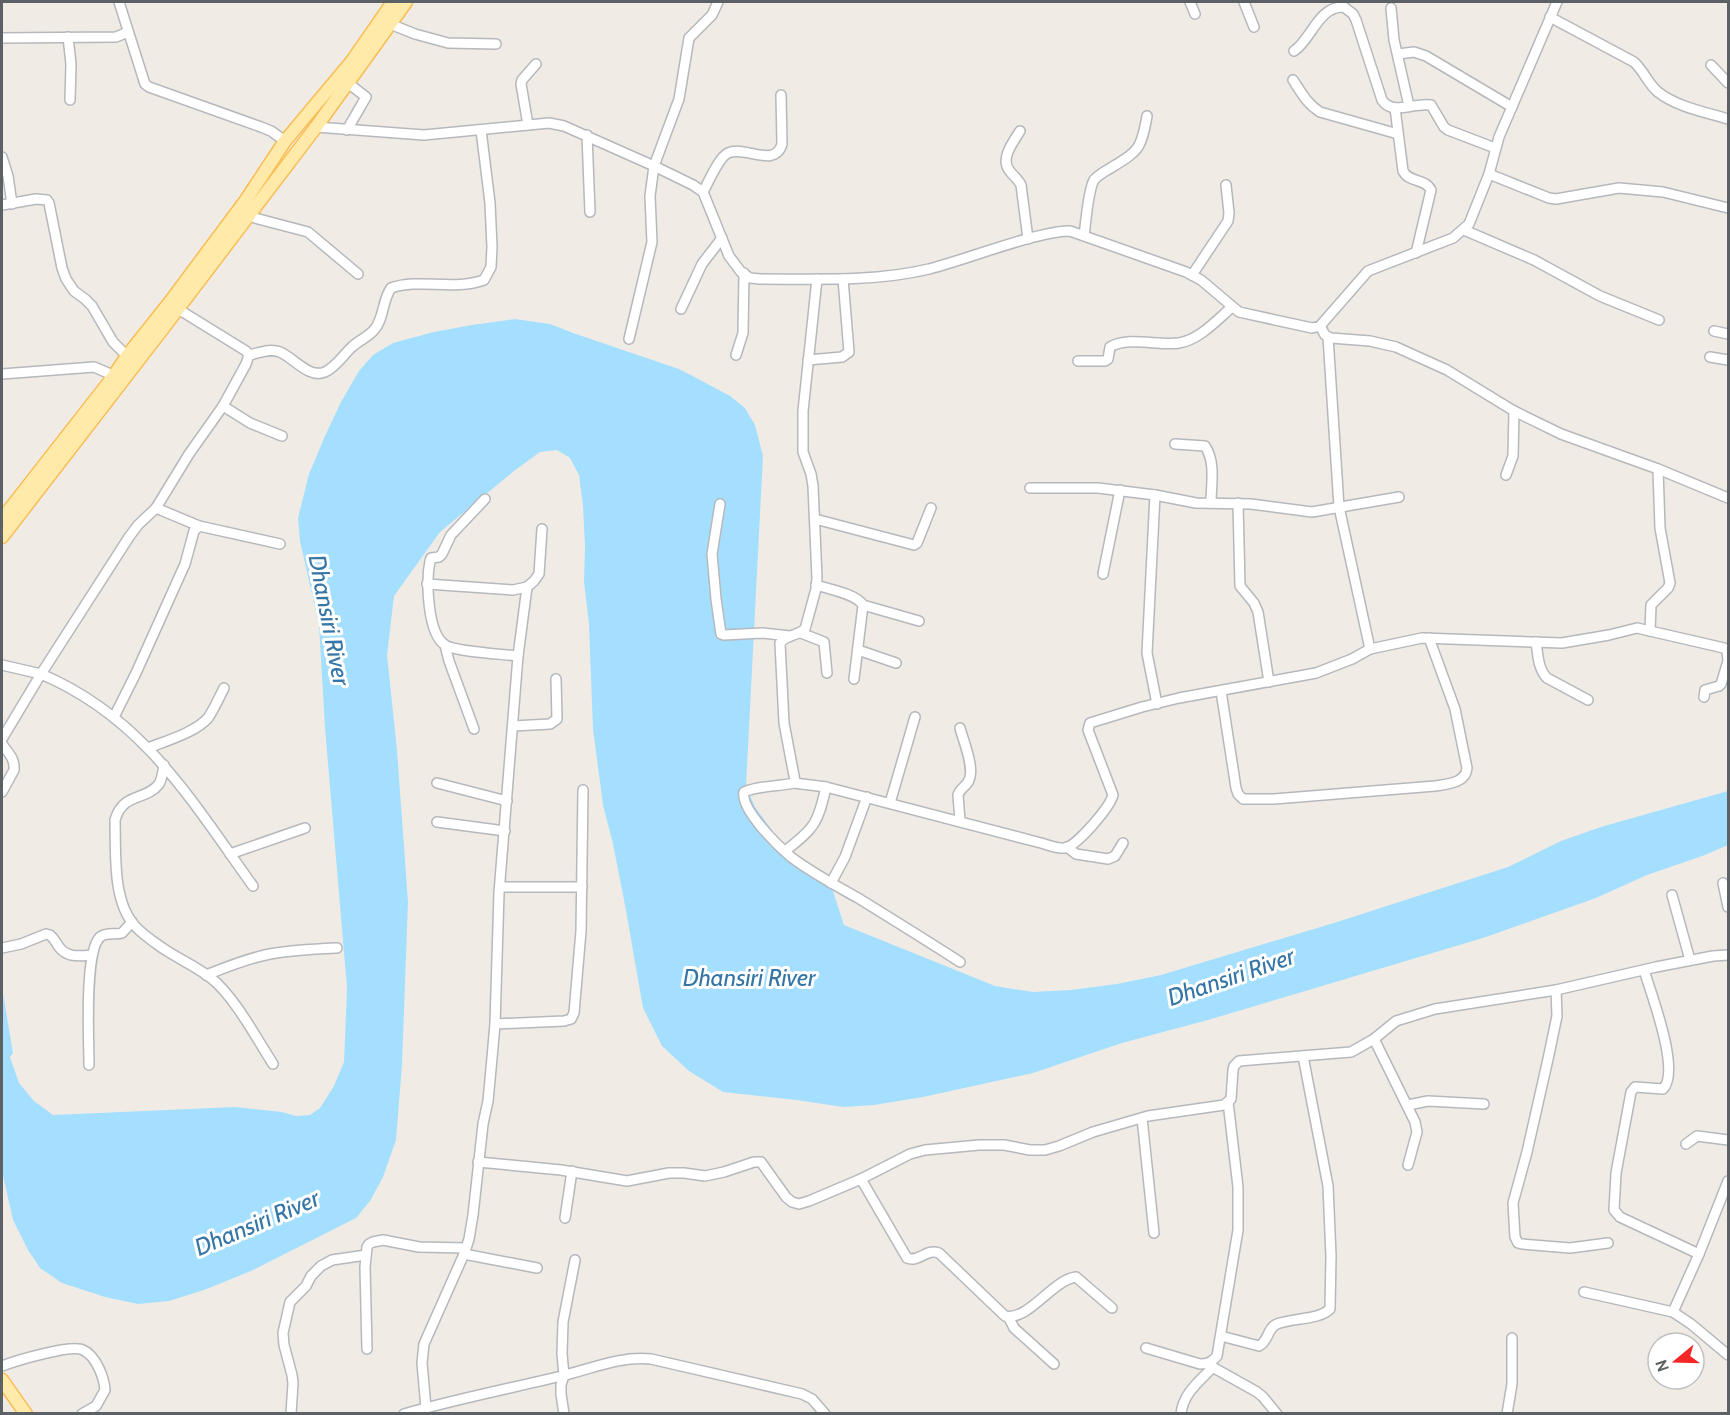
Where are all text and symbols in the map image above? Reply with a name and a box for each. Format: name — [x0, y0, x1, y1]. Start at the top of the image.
water label: Dhansiri River — [303, 552, 357, 689]
water label: Dhansiri River — [1163, 941, 1300, 1012]
water label: Dhansiri River — [683, 963, 817, 992]
water label: Dhansiri River — [190, 1183, 325, 1262]
north arrow — [1646, 1331, 1706, 1391]
text: N — [1651, 1357, 1673, 1374]

